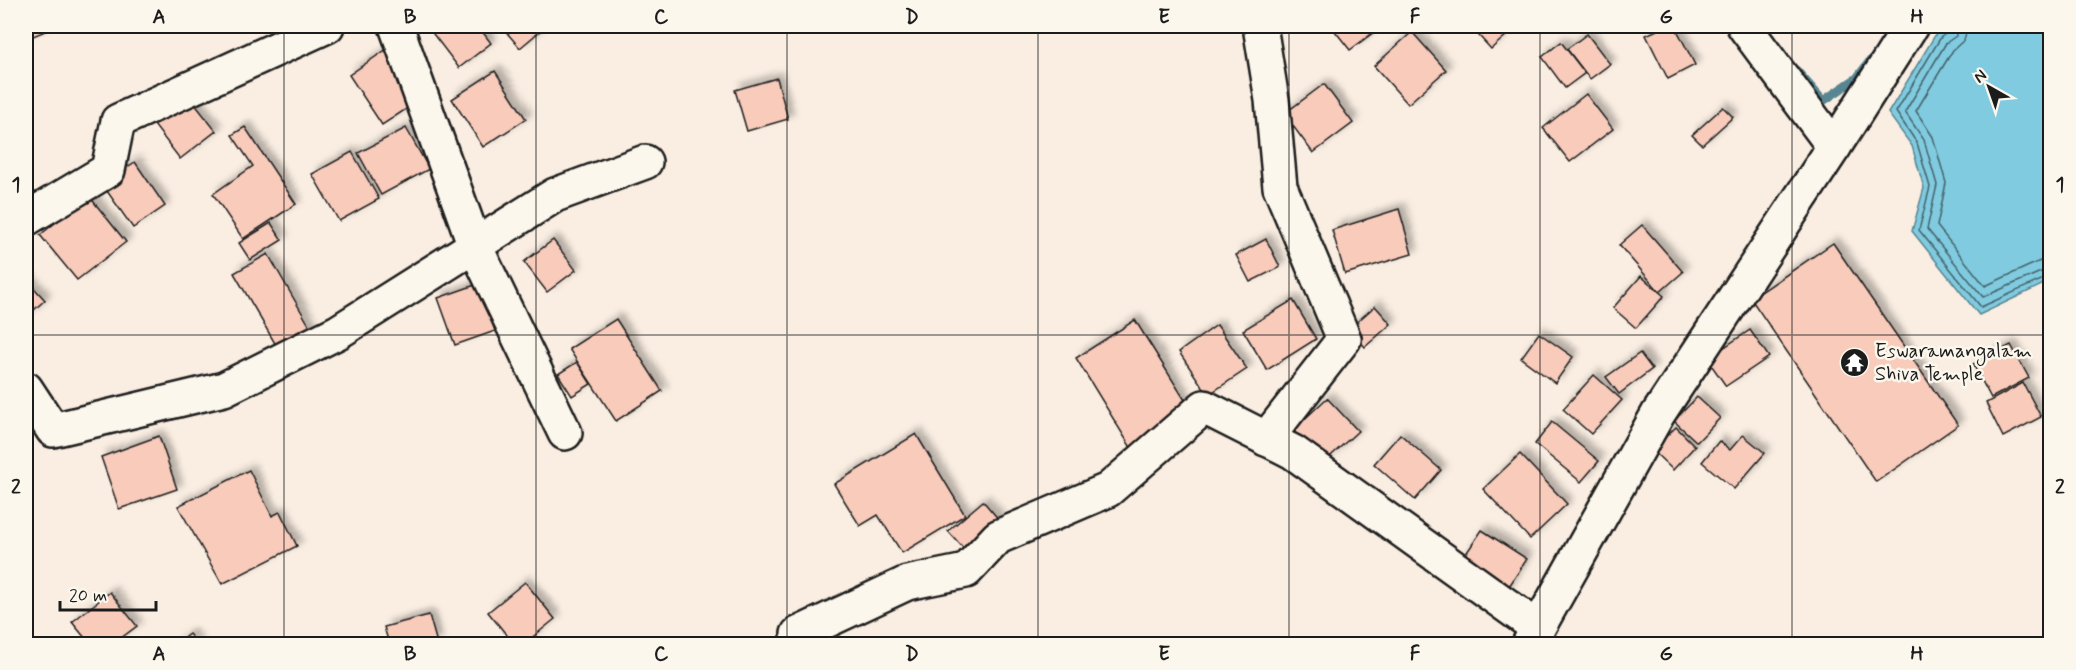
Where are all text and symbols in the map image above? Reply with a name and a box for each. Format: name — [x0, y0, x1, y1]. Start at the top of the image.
text: A — [152, 4, 166, 31]
text: B — [404, 4, 417, 31]
text: C — [654, 4, 669, 31]
text: D — [905, 4, 919, 31]
text: E — [1158, 4, 1170, 31]
text: F — [1410, 4, 1421, 31]
text: G — [1659, 4, 1673, 31]
text: H — [1910, 4, 1924, 31]
north arrow — [1959, 57, 2019, 117]
text: N — [1969, 65, 1991, 88]
text: 1 — [12, 172, 20, 199]
text: 1 — [2056, 172, 2064, 199]
place label: Eswaramangalam Shiva Temple — [1875, 338, 2032, 388]
temple icon: Eswaramangalam Shiva Temple — [1838, 346, 1870, 378]
text: 2 — [11, 474, 21, 501]
text: 2 — [2055, 474, 2065, 501]
scale bar — [60, 574, 156, 612]
text: 20 m — [69, 584, 107, 608]
text: A — [152, 641, 166, 668]
text: B — [404, 641, 417, 668]
text: C — [654, 641, 669, 668]
text: D — [905, 641, 919, 668]
text: E — [1158, 641, 1170, 668]
text: F — [1410, 641, 1421, 668]
text: G — [1659, 641, 1673, 668]
text: H — [1910, 641, 1924, 668]

